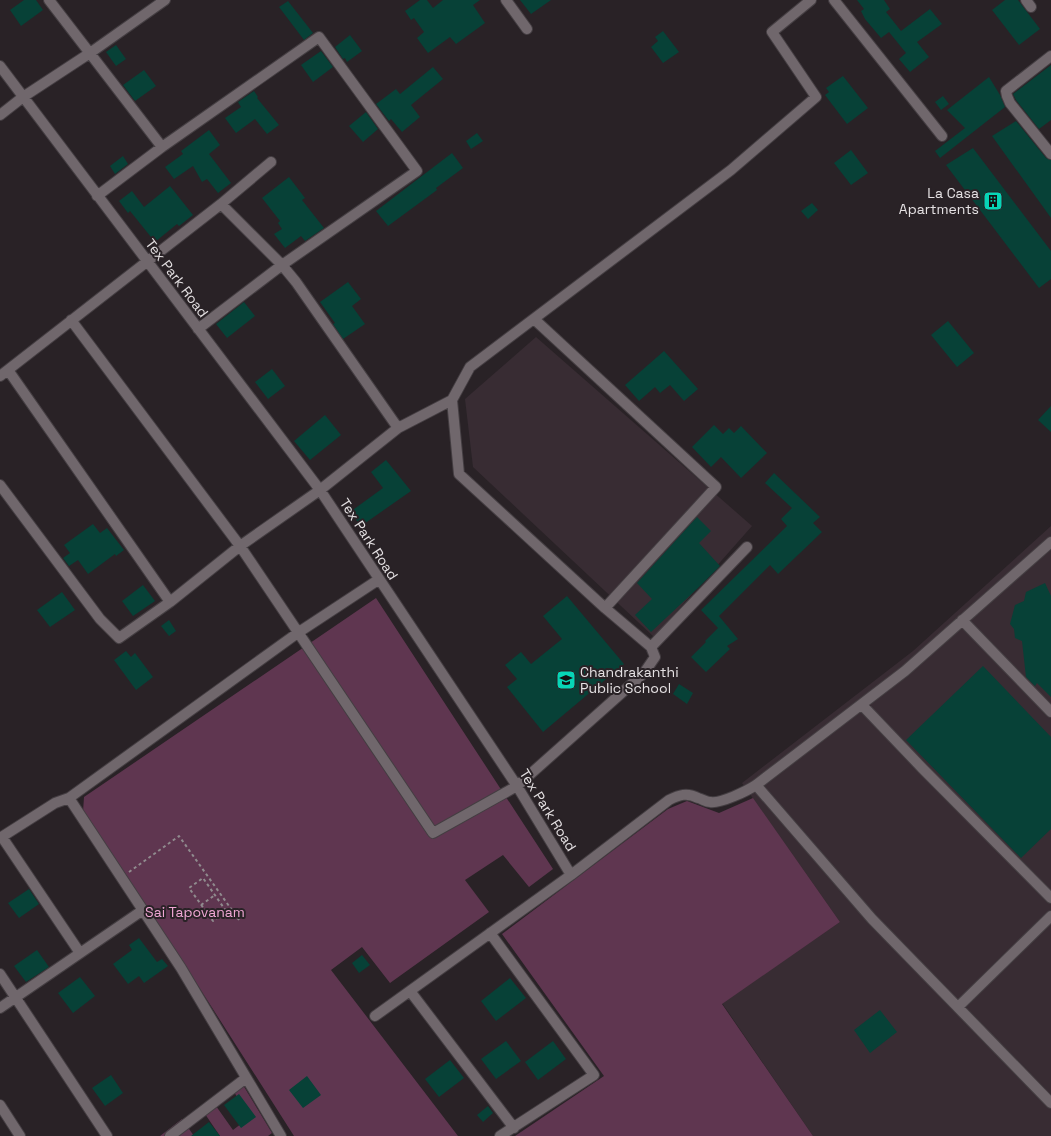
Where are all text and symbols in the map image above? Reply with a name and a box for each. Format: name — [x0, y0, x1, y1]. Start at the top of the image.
place label: La Casa Apartments — [899, 184, 979, 218]
building icon: La Casa Apartments — [982, 190, 1004, 212]
street label: Tex Park Road — [142, 235, 212, 321]
street label: Tex Park Road — [336, 495, 402, 583]
place label: Chandrakanthi Public School — [580, 663, 679, 697]
school or university icon: Chandrakanthi Public School — [555, 669, 577, 691]
street label: Tex Park Road — [516, 766, 580, 854]
park label: Sai Tapovanam — [145, 903, 245, 921]

